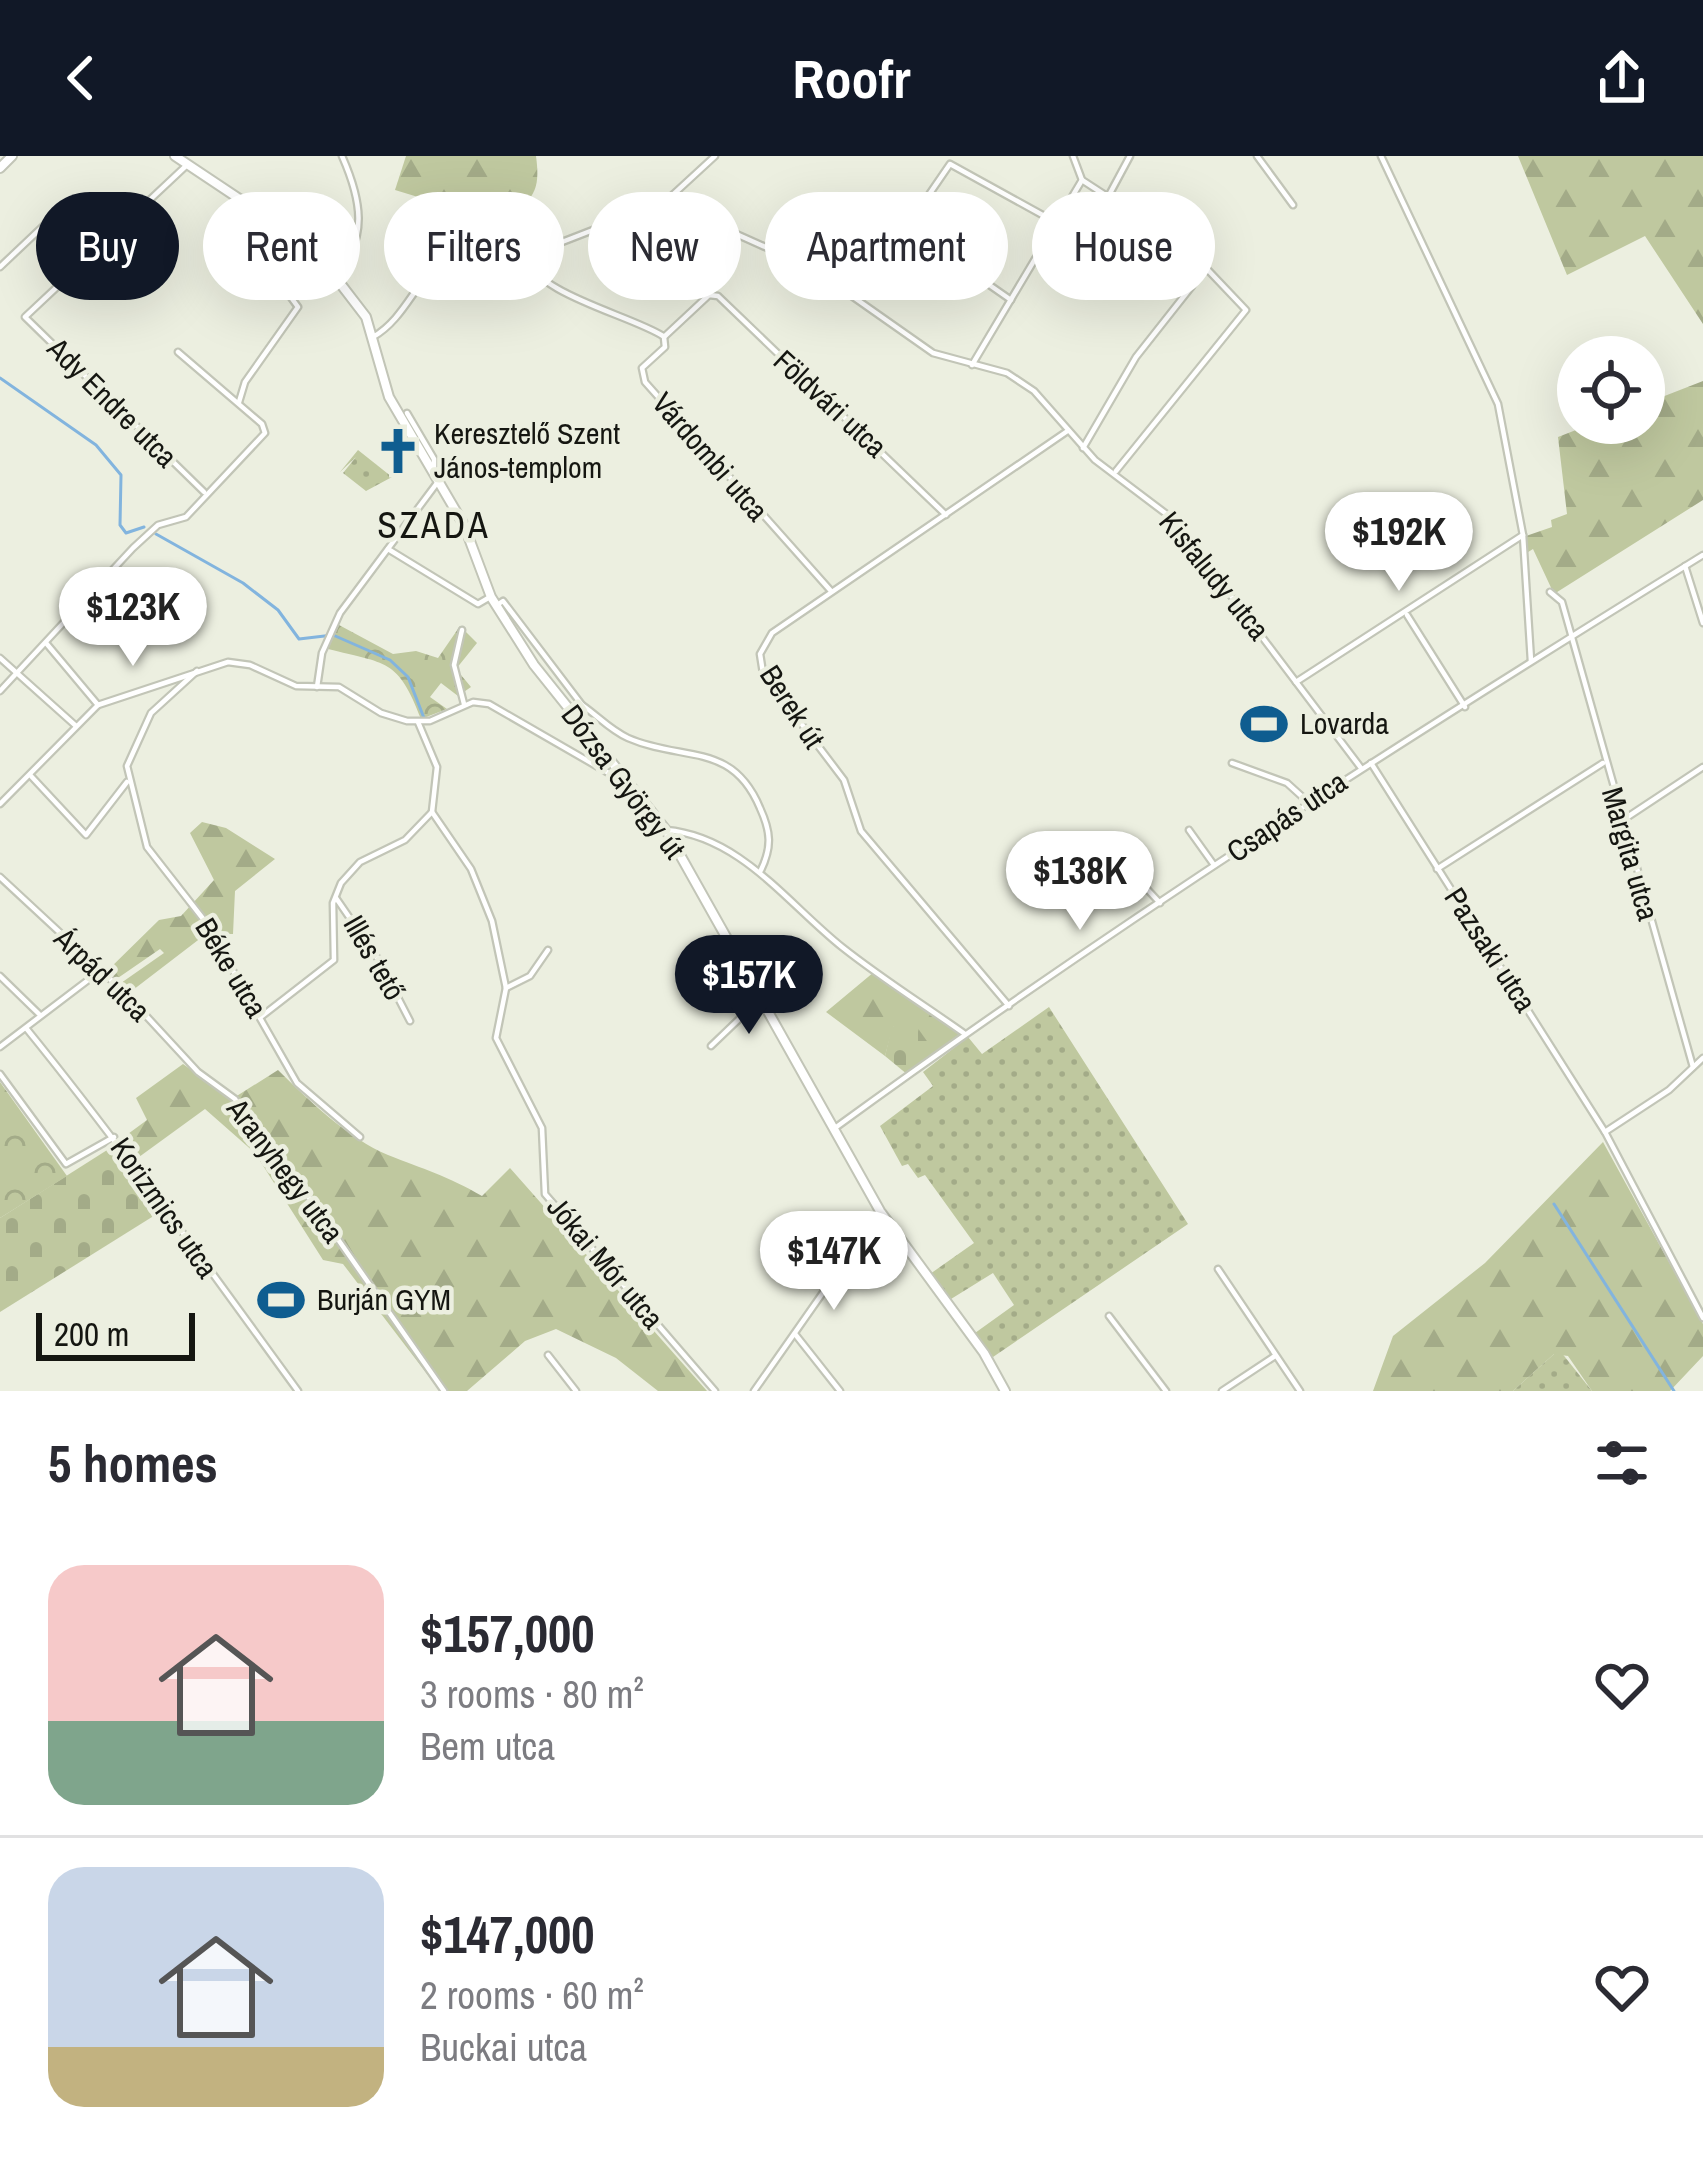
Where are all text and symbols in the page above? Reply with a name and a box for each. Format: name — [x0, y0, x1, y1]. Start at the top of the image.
text: Roofr — [792, 42, 911, 115]
icon: back — [48, 45, 114, 111]
icon: share — [1589, 45, 1655, 111]
chip: Buy — [36, 192, 179, 300]
chip: Rent — [203, 192, 360, 300]
chip: Filters — [384, 192, 564, 300]
chip: New — [588, 192, 741, 300]
chip: Apartment — [765, 192, 1008, 300]
chip: House — [1032, 192, 1215, 300]
street label: Ady Endre utca — [38, 328, 187, 476]
map controls — [1557, 336, 1665, 444]
button: locate — [1557, 336, 1665, 444]
street label: Földvári utca — [765, 341, 896, 466]
street label: Várdombi utca — [644, 384, 778, 529]
place label: Keresztelő Szent János-templom — [434, 413, 620, 487]
church icon: Keresztelő Szent János-templom — [373, 426, 423, 476]
pin: $192K — [1315, 492, 1483, 594]
district label: SZADA — [377, 501, 491, 549]
street label: Kisfaludy utca — [1151, 503, 1279, 648]
text: $192K — [1352, 505, 1446, 557]
pin: $123K — [49, 567, 217, 669]
text: $123K — [86, 580, 180, 632]
street label: Berek út — [751, 657, 835, 756]
street label: Dózsa György út — [553, 696, 695, 867]
sports icon: Lovarda — [1239, 699, 1289, 749]
place label: Lovarda — [1300, 703, 1389, 743]
street label: Csapás utca — [1219, 761, 1355, 871]
street label: Margita utca — [1593, 782, 1669, 925]
pin: $138K — [996, 831, 1164, 933]
text: $138K — [1033, 844, 1127, 896]
street label: Pazsaki utca — [1436, 879, 1546, 1020]
street label: Illés tető — [335, 908, 415, 1007]
street label: Béke utca — [187, 910, 277, 1025]
street label: Árpád utca — [45, 918, 160, 1030]
pin: $157K — [665, 935, 833, 1037]
text: $157K — [702, 948, 796, 1000]
street label: Aranyhegy utca — [218, 1089, 353, 1251]
street label: Korizmics utca — [102, 1129, 228, 1286]
street label: Jókai Mór utca — [539, 1188, 673, 1337]
pin: $147K — [750, 1211, 918, 1313]
text: $147K — [787, 1224, 881, 1276]
sports icon: Burján GYM — [256, 1275, 306, 1325]
place label: Burján GYM — [317, 1279, 451, 1319]
scale bar — [36, 1307, 195, 1360]
text: 200 m — [54, 1312, 129, 1356]
text: 5 homes — [48, 1429, 218, 1498]
icon: filters — [1589, 1430, 1655, 1496]
text: $157,000 — [420, 1599, 594, 1668]
icon: home — [144, 1613, 288, 1757]
icon: heart — [1589, 1652, 1655, 1718]
text: 3 rooms · 80 m² — [420, 1668, 644, 1720]
text: Bem utca — [420, 1720, 555, 1772]
text: $147,000 — [420, 1900, 594, 1969]
icon: home — [144, 1915, 288, 2059]
icon: heart — [1589, 1954, 1655, 2020]
text: 2 rooms · 60 m² — [420, 1969, 644, 2021]
text: Buckai utca — [420, 2021, 587, 2073]

